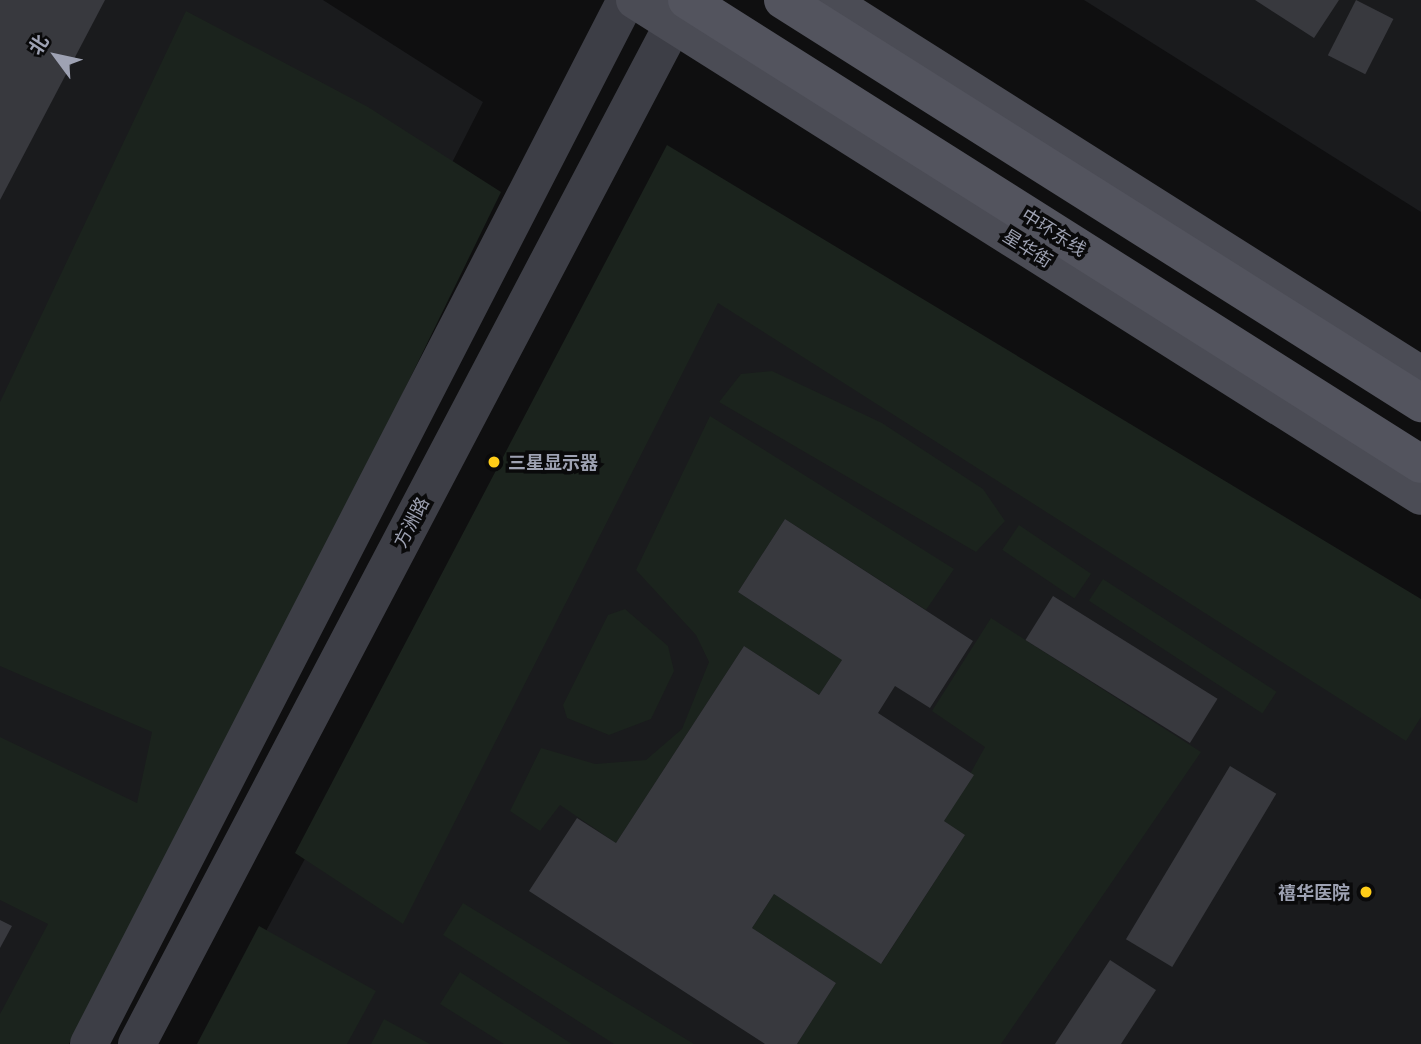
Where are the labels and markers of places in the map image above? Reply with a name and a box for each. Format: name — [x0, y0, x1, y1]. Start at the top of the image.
place label: 三星显示器 — [508, 451, 598, 473]
marker: 三星显示器 — [486, 454, 502, 470]
place label: 禧华医院 — [1278, 881, 1350, 903]
marker: 禧华医院 — [1356, 882, 1376, 902]

